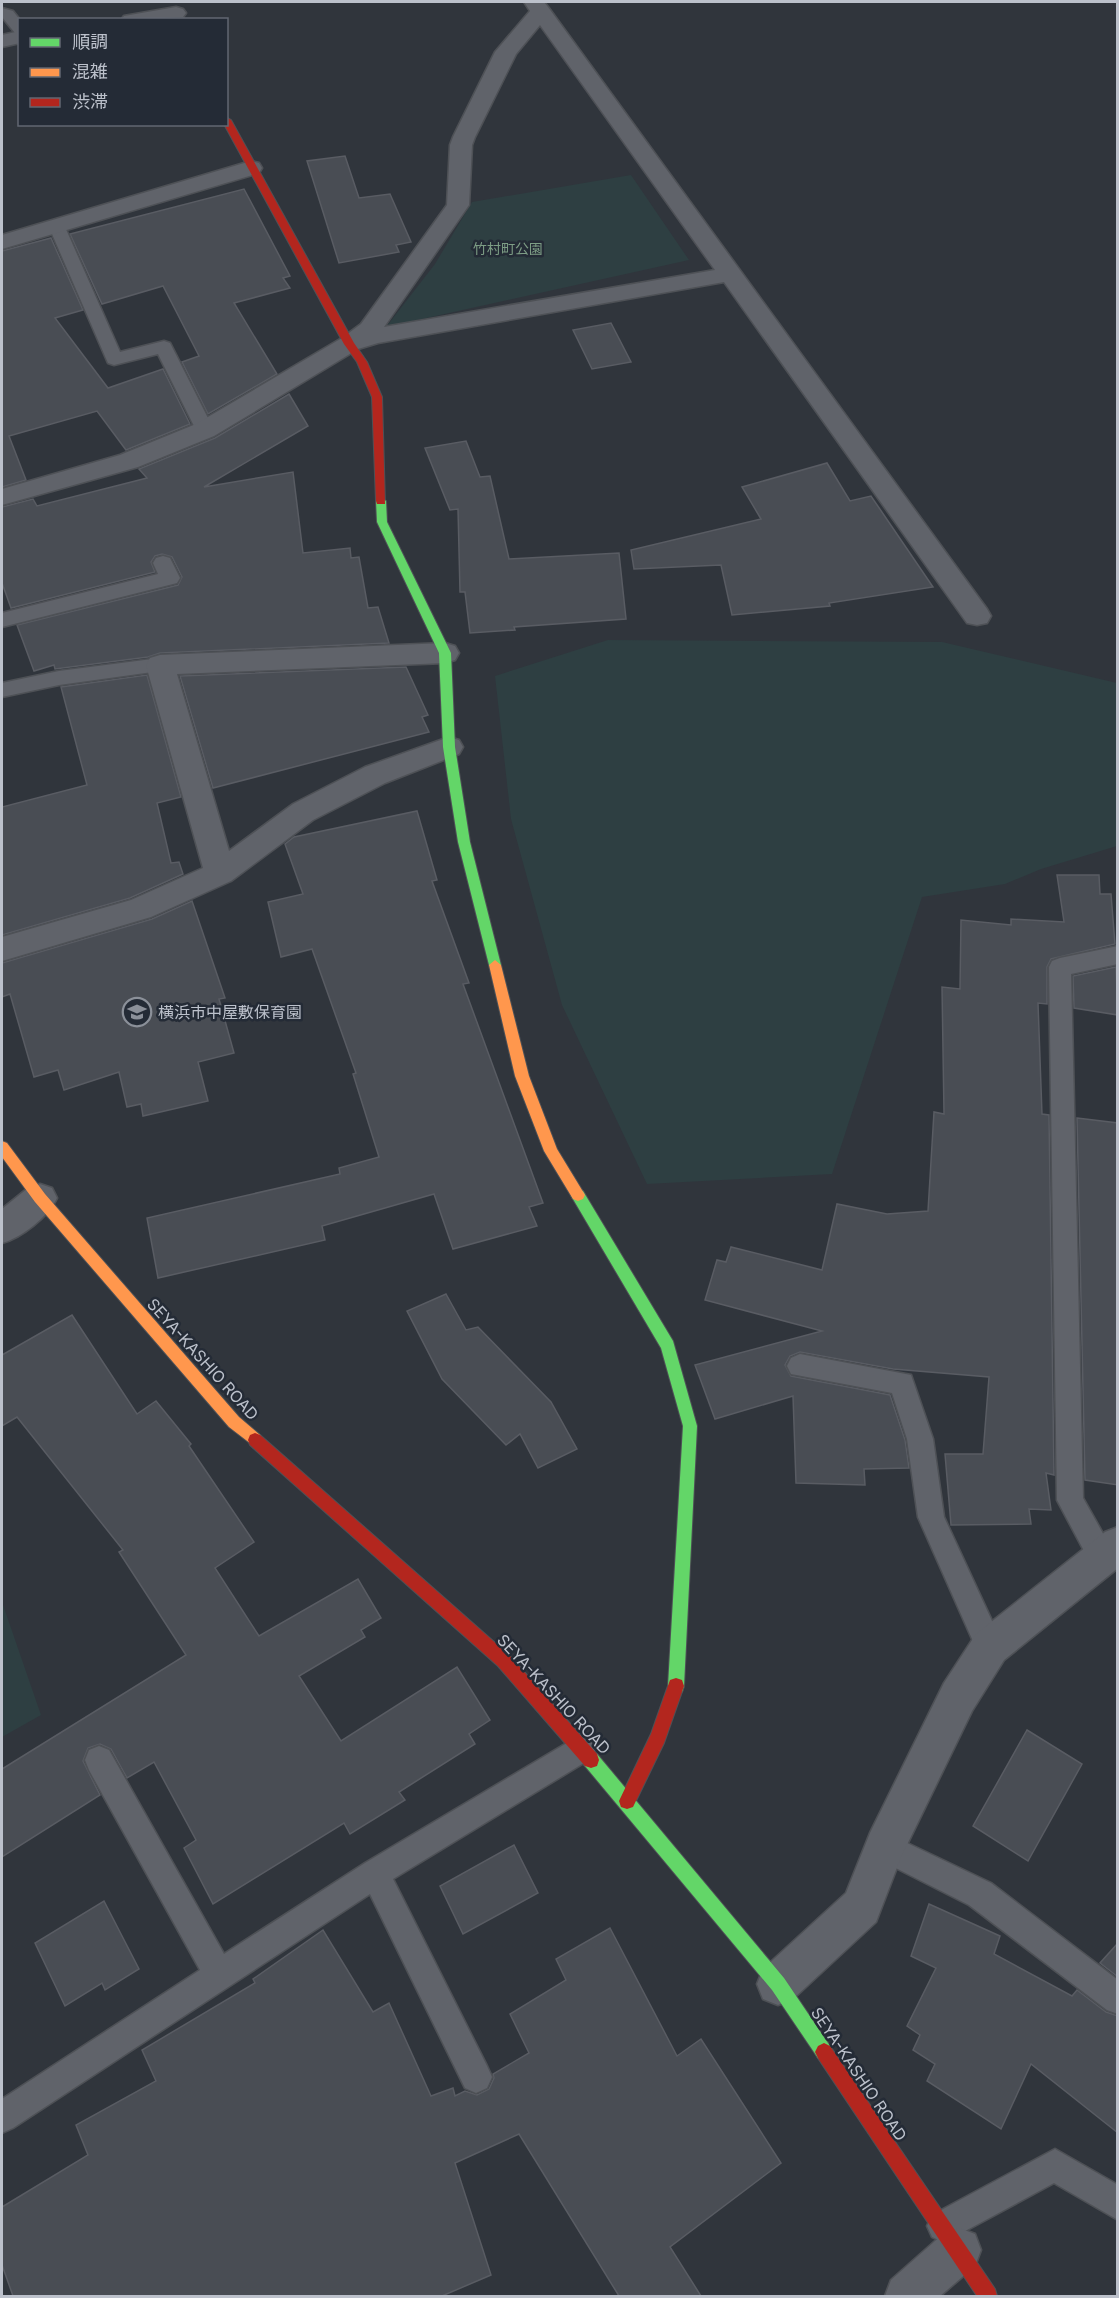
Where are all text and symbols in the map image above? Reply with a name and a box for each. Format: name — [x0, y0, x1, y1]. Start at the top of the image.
legend — [18, 18, 228, 126]
text: 順調 — [72, 31, 108, 52]
text: 混雑 — [72, 61, 108, 82]
text: 渋滞 — [72, 91, 108, 112]
park label: 竹村町公園 — [473, 240, 543, 257]
school or university icon: 横浜市中屋敷保育園 — [121, 996, 153, 1028]
place label: 横浜市中屋敷保育園 — [158, 1002, 302, 1022]
street label: SEYA-KASHIO ROAD — [143, 1294, 263, 1424]
street label: SEYA-KASHIO ROAD — [493, 1630, 615, 1758]
street label: SEYA-KASHIO ROAD — [807, 2003, 911, 2145]

